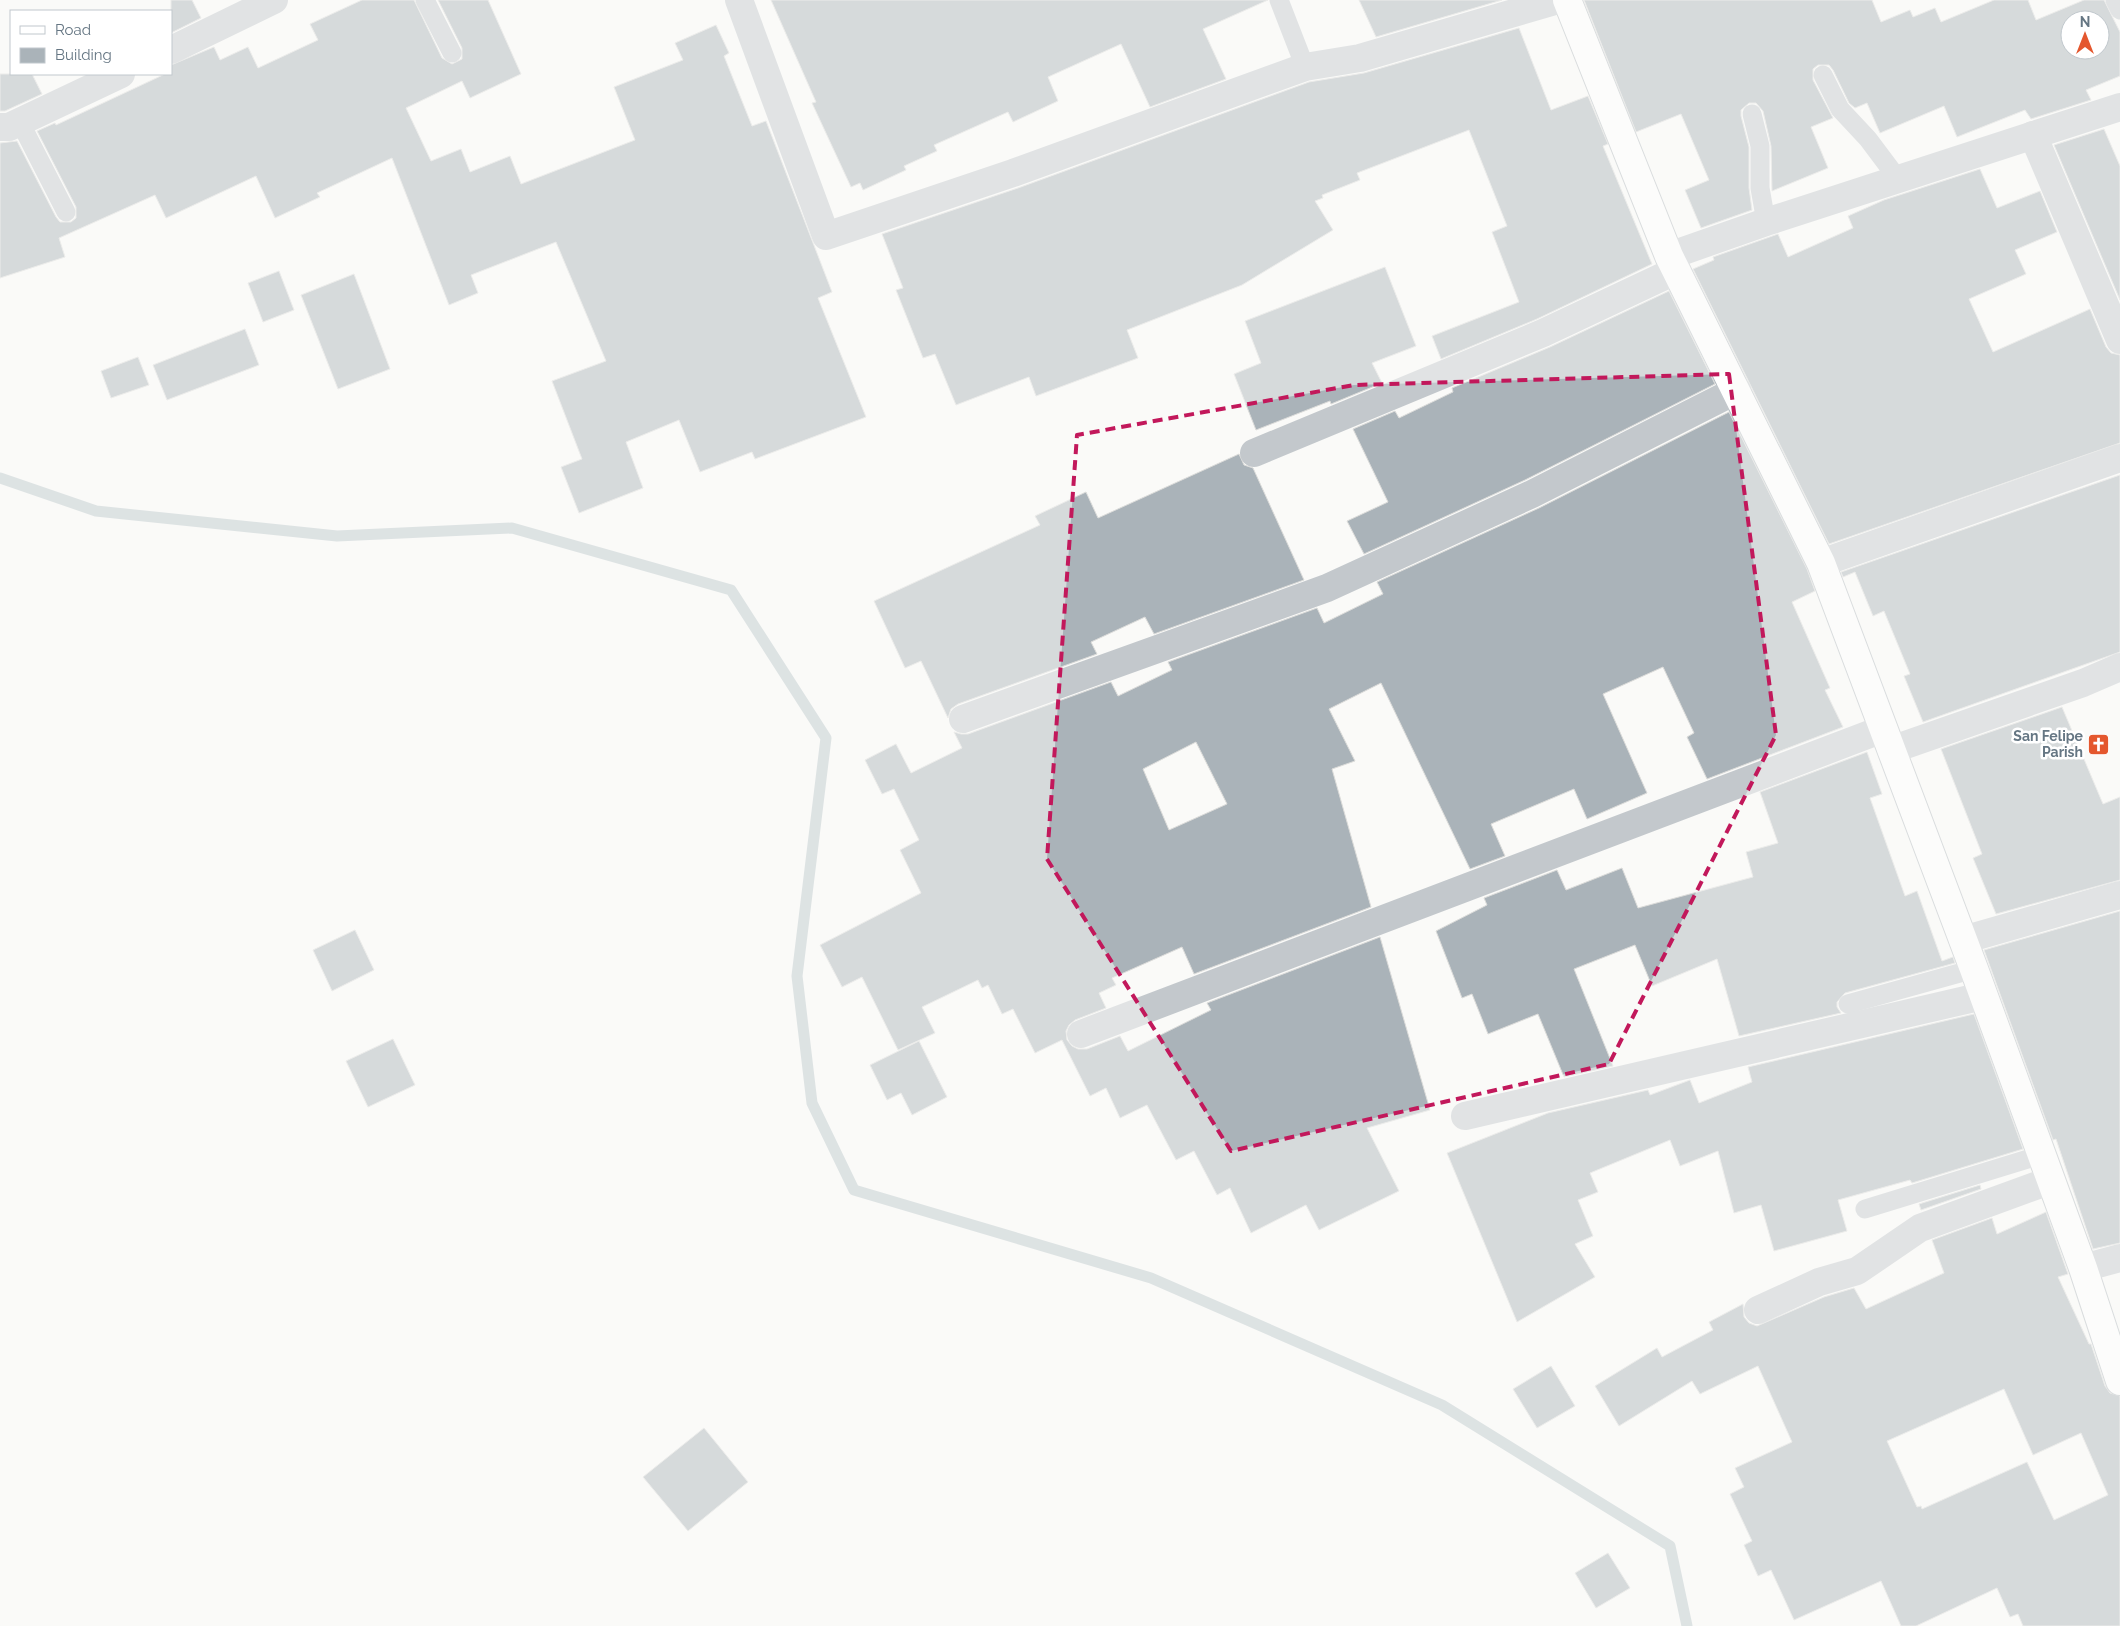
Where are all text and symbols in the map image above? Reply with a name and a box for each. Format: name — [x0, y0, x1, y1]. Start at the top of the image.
legend — [10, 10, 172, 75]
north arrow — [2060, 10, 2110, 60]
text: N — [2080, 14, 2090, 30]
text: Road — [55, 21, 91, 39]
text: Building — [55, 46, 112, 64]
place label: San Felipe Parish — [2013, 728, 2084, 760]
church icon: San Felipe Parish — [2087, 732, 2111, 756]

